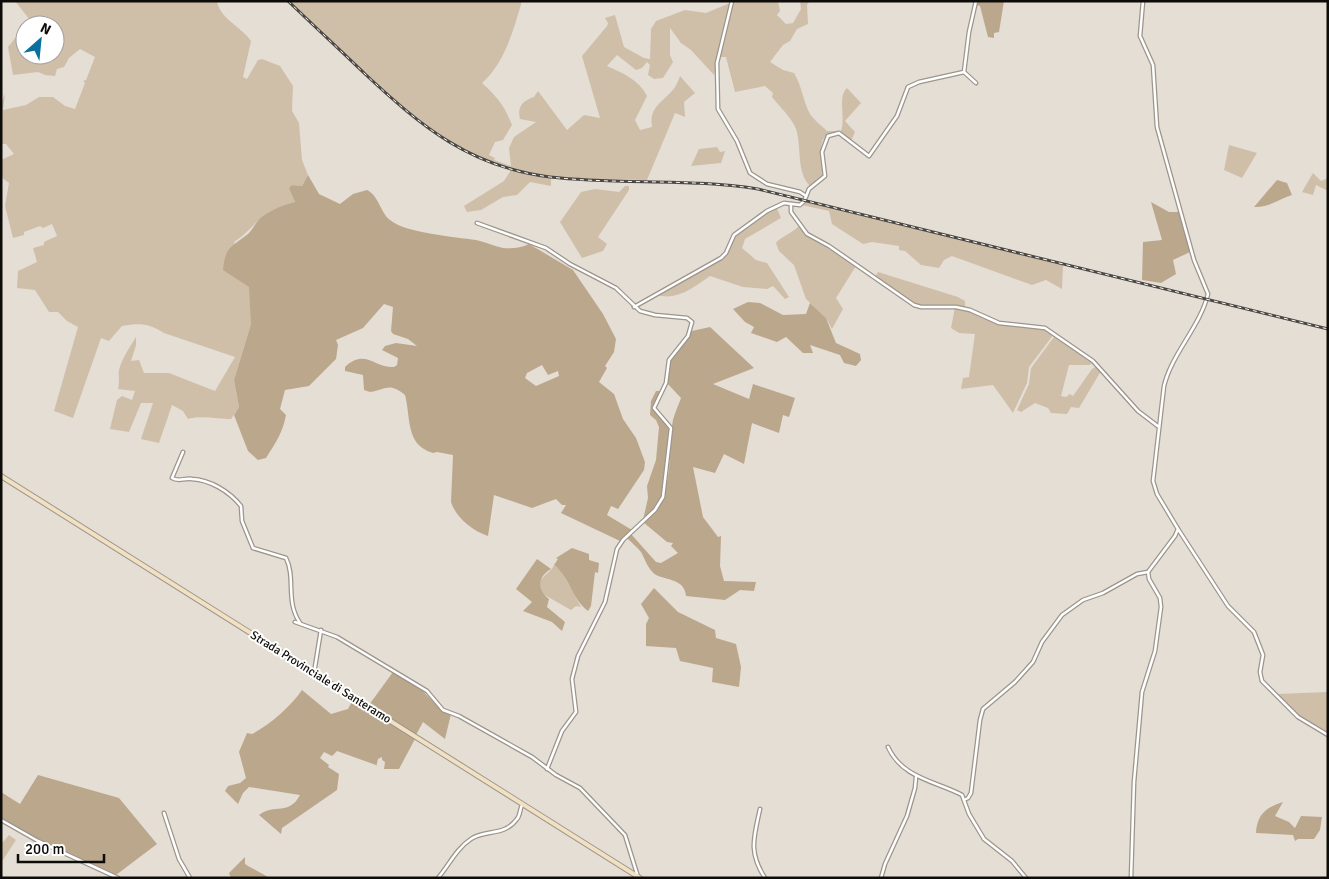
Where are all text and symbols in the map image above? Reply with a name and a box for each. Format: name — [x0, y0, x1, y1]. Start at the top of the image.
north arrow — [15, 15, 65, 65]
text: N — [37, 19, 54, 39]
street label: Strada Provinciale di Santeramo — [247, 628, 394, 727]
scale bar — [18, 832, 104, 864]
text: 200 m — [25, 840, 65, 858]

